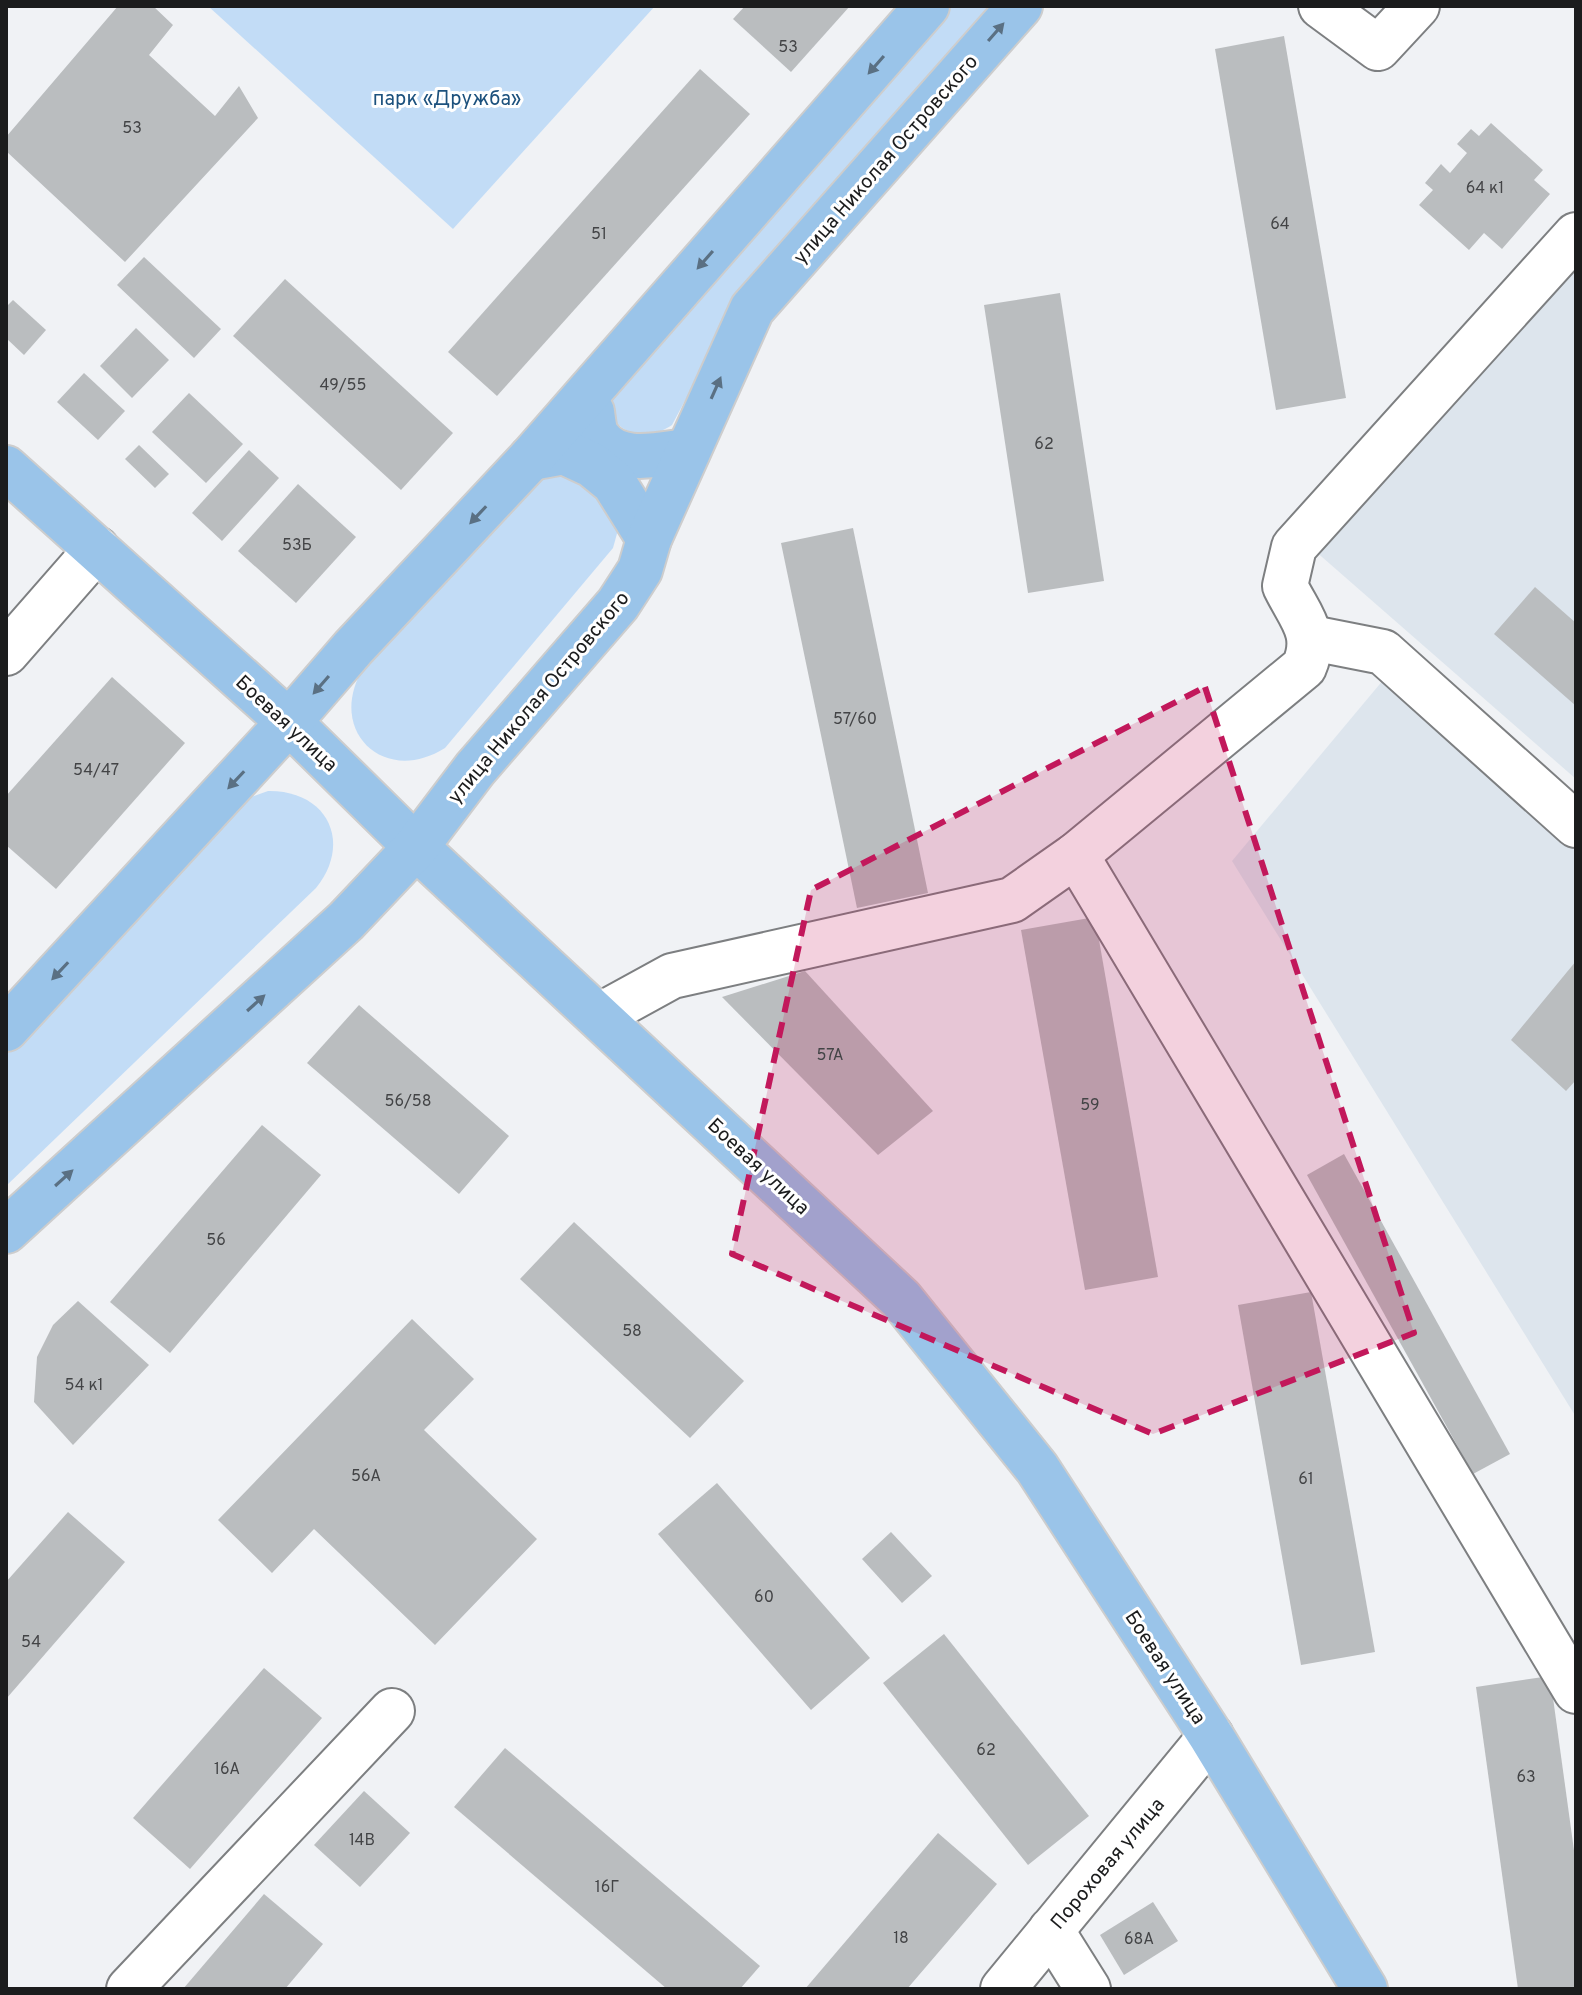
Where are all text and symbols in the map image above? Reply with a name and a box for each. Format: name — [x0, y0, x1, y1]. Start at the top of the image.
one-way arrow — [987, 23, 1005, 42]
house number: 53 — [778, 38, 798, 58]
street label: улица Николая Островского — [788, 50, 985, 271]
one-way arrow — [868, 54, 885, 74]
park label: парк «Дружба» — [373, 87, 521, 113]
house number: 53 — [122, 119, 142, 139]
house number: 64 к1 — [1466, 179, 1504, 199]
house number: 64 — [1270, 215, 1290, 235]
house number: 51 — [591, 225, 607, 245]
one-way arrow — [696, 251, 714, 270]
house number: 49/55 — [320, 376, 366, 396]
one-way arrow — [710, 376, 723, 400]
house number: 62 — [1034, 435, 1054, 455]
one-way arrow — [469, 505, 487, 524]
house number: 53Б — [282, 536, 312, 556]
street label: улица Николая Островского — [443, 587, 636, 810]
street label: Боевая улица — [229, 670, 342, 779]
one-way arrow — [313, 675, 330, 695]
house number: 57/60 — [833, 710, 877, 730]
house number: 54/47 — [73, 761, 119, 781]
one-way arrow — [228, 770, 246, 789]
one-way arrow — [51, 961, 69, 980]
one-way arrow — [246, 995, 265, 1013]
house number: 57А — [816, 1046, 844, 1066]
house number: 56/58 — [384, 1092, 432, 1112]
house number: 59 — [1080, 1096, 1100, 1116]
street label: Боевая улица — [701, 1113, 814, 1222]
one-way arrow — [54, 1170, 73, 1188]
house number: 56 — [206, 1231, 226, 1251]
house number: 58 — [622, 1322, 642, 1342]
house number: 54 к1 — [64, 1376, 104, 1396]
house number: 56А — [351, 1467, 381, 1487]
house number: 61 — [1298, 1470, 1314, 1490]
house number: 60 — [754, 1588, 774, 1608]
street label: Боевая улица — [1118, 1606, 1211, 1730]
house number: 54 — [21, 1633, 41, 1653]
house number: 62 — [976, 1741, 996, 1761]
house number: 16А — [214, 1760, 240, 1780]
house number: 63 — [1516, 1768, 1536, 1788]
street label: Пороховая улица — [1046, 1793, 1171, 1936]
house number: 14В — [349, 1831, 375, 1851]
house number: 16Г — [595, 1878, 619, 1898]
house number: 18 — [893, 1929, 909, 1949]
house number: 68А — [1124, 1930, 1154, 1950]

